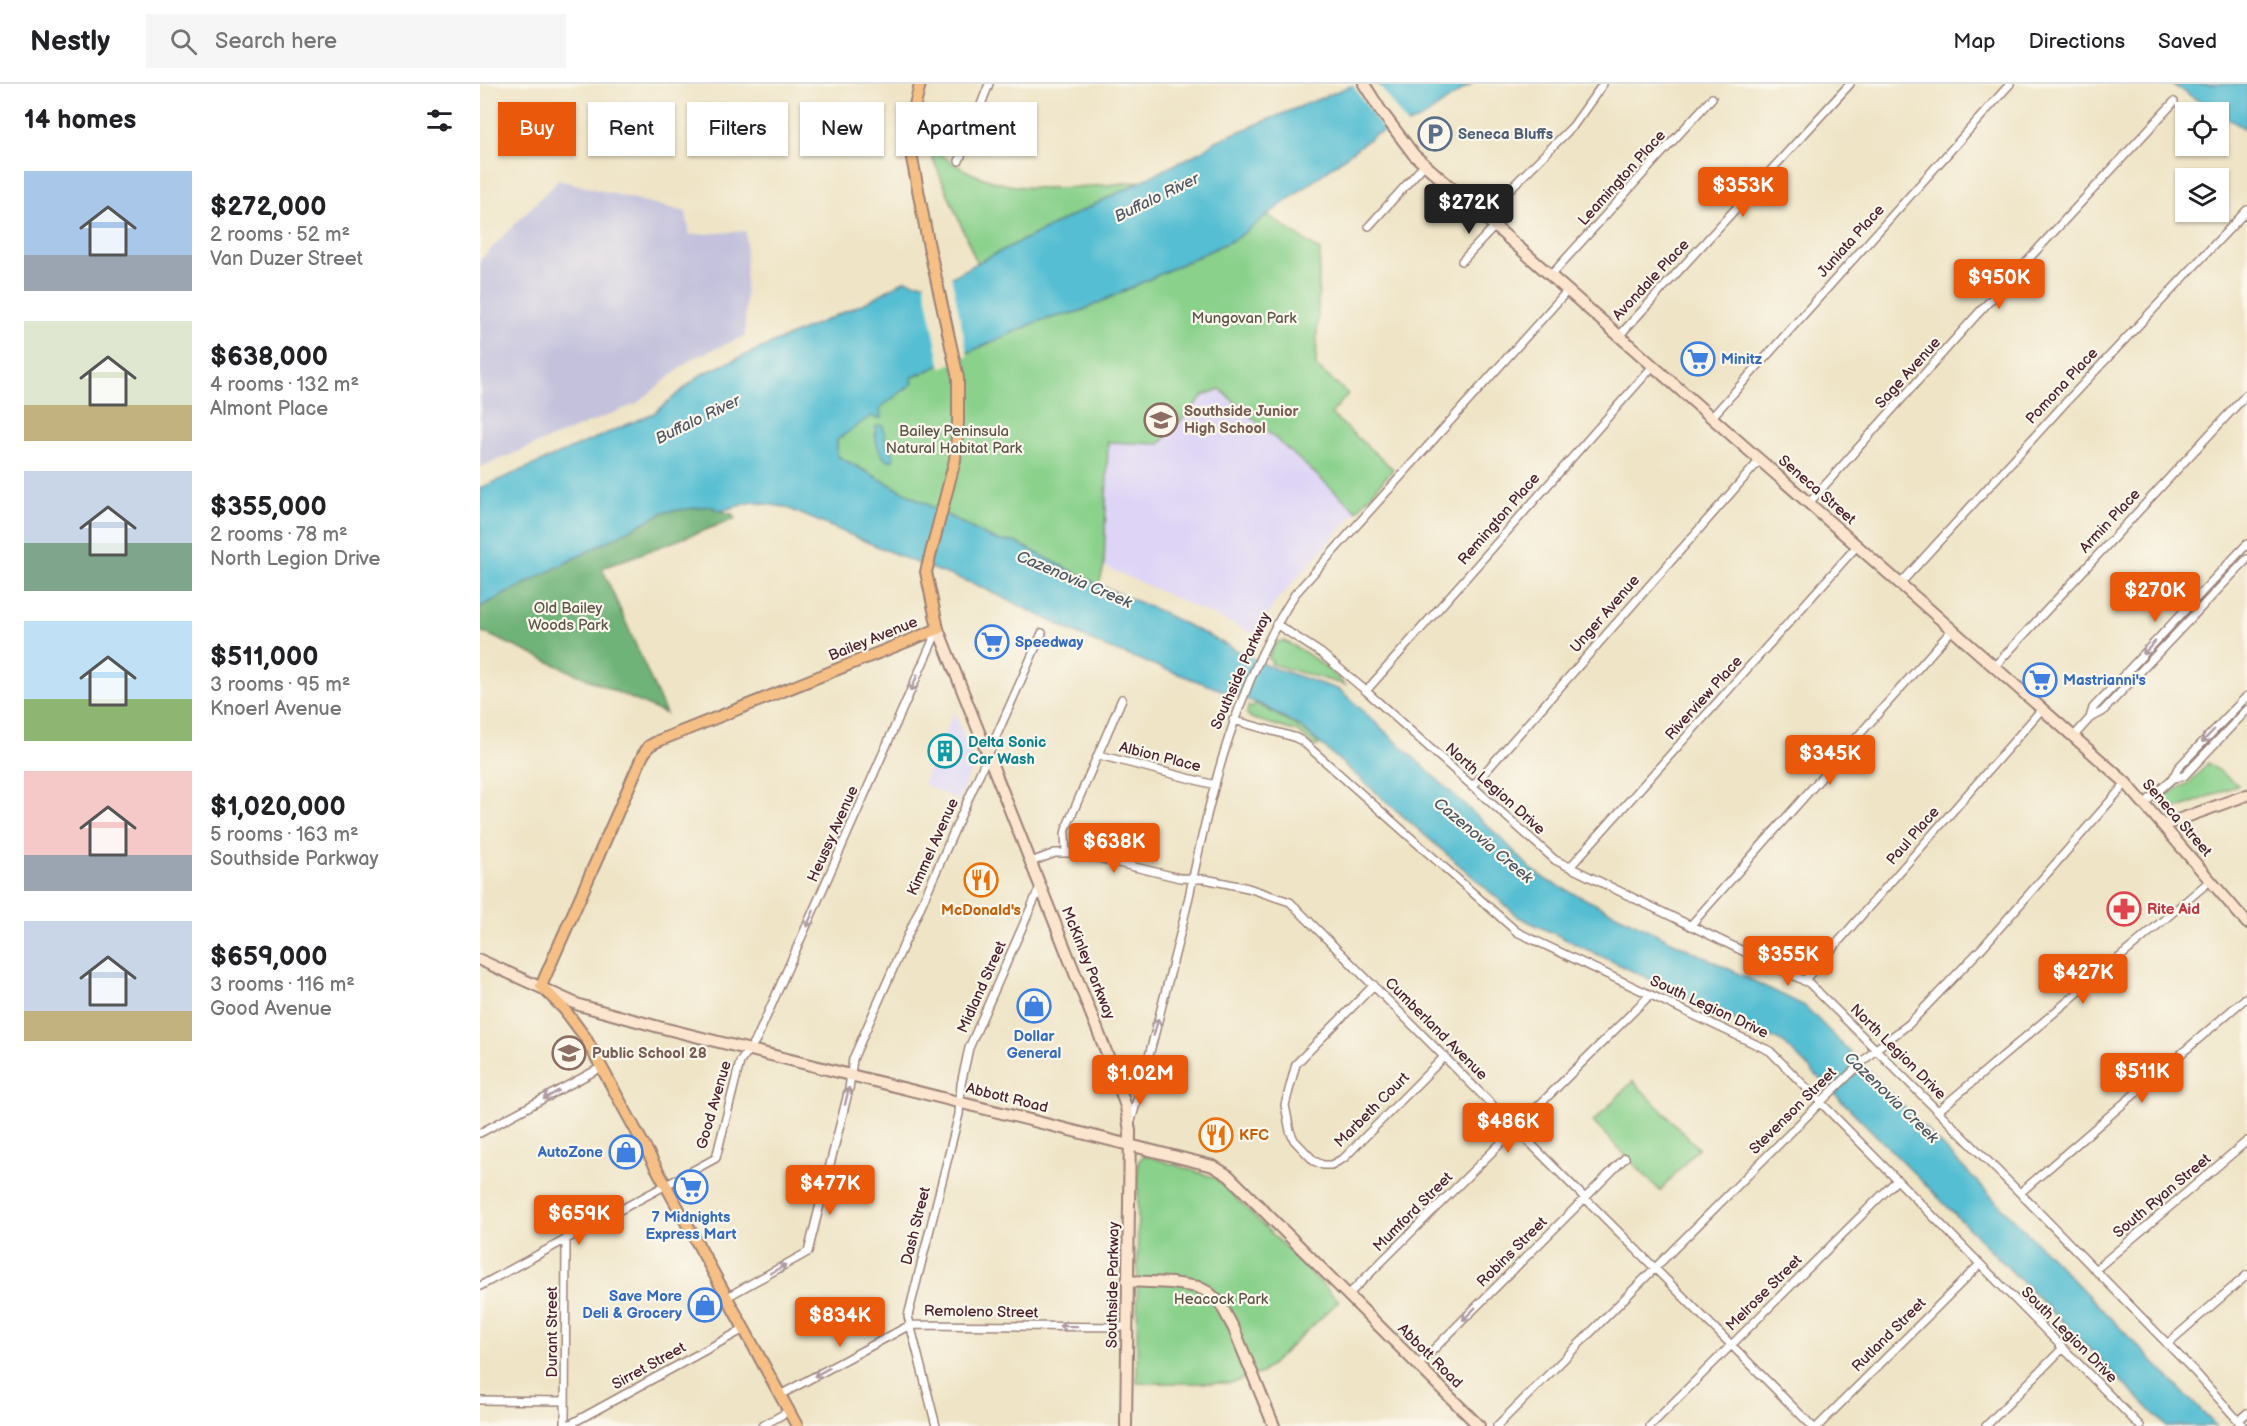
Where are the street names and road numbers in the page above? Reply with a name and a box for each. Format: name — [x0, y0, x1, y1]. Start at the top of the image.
street label: Leamington Place — [1574, 126, 1670, 230]
street label: Juniata Place — [1813, 201, 1889, 281]
street label: Avondale Place — [1609, 235, 1694, 325]
street label: Sage Avenue — [1871, 333, 1945, 413]
street label: Pomona Place — [2022, 344, 2102, 428]
street label: Seneca Street — [1774, 451, 1860, 529]
street label: Remington Place — [1454, 469, 1544, 569]
street label: Armin Place — [2075, 485, 2145, 557]
street label: Unger Avenue — [1566, 571, 1644, 657]
street label: Southside Parkway — [1207, 609, 1275, 733]
street label: Bailey Avenue — [826, 612, 920, 666]
street label: Riverview Place — [1661, 652, 1747, 744]
street label: Albion Place — [1117, 738, 1203, 776]
street label: North Legion Drive — [1441, 739, 1549, 839]
street label: Seneca Street — [2138, 775, 2216, 861]
street label: Heussy Avenue — [803, 783, 863, 885]
street label: Kimmel Avenue — [903, 795, 963, 899]
street label: Paul Place — [1882, 803, 1944, 869]
street label: McKinley Parkway — [1057, 904, 1119, 1022]
street label: Midland Street — [953, 938, 1011, 1036]
street label: South Legion Drive — [1647, 971, 1771, 1043]
street label: Cumberland Avenue — [1381, 974, 1491, 1084]
street label: North Legion Drive — [1846, 1000, 1950, 1104]
street label: Good Avenue — [692, 1058, 736, 1151]
street label: Stevenson Street — [1745, 1063, 1841, 1159]
street label: Marbeth Court — [1330, 1068, 1414, 1152]
street label: Abbott Road — [964, 1079, 1050, 1117]
street label: South Ryan Street — [2109, 1149, 2215, 1242]
street label: Mumford Street — [1369, 1168, 1457, 1256]
street label: Dash Street — [897, 1185, 935, 1267]
street label: Robins Street — [1473, 1212, 1552, 1291]
street label: Southside Parkway — [1102, 1221, 1124, 1348]
street label: Melrose Street — [1722, 1251, 1806, 1335]
street label: South Legion Drive — [2017, 1283, 2121, 1387]
street label: Durant Street — [543, 1286, 562, 1377]
street label: Rutland Street — [1848, 1294, 1930, 1376]
street label: Remoleno Street — [924, 1302, 1039, 1323]
street label: Abbott Road — [1394, 1320, 1466, 1392]
street label: Sirret Street — [609, 1338, 690, 1394]

